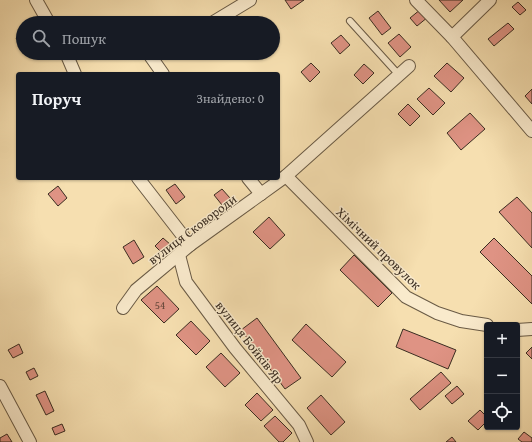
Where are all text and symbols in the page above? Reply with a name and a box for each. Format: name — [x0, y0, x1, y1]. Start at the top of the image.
search box — [16, 16, 280, 60]
icon: search — [30, 27, 52, 49]
text: Пошук — [62, 28, 106, 49]
text: Поруч — [32, 86, 81, 111]
text: Знайдено: 0 — [196, 89, 264, 108]
street label: вулиця Сковороди — [144, 190, 241, 269]
street label: Хімічний провулок — [332, 203, 426, 294]
house number: 54 — [155, 297, 165, 313]
street label: вулиця Бойків Яр — [211, 297, 288, 388]
map controls — [484, 322, 520, 430]
button: + — [484, 322, 520, 358]
button: − — [484, 358, 520, 394]
button: locate — [484, 394, 520, 430]

